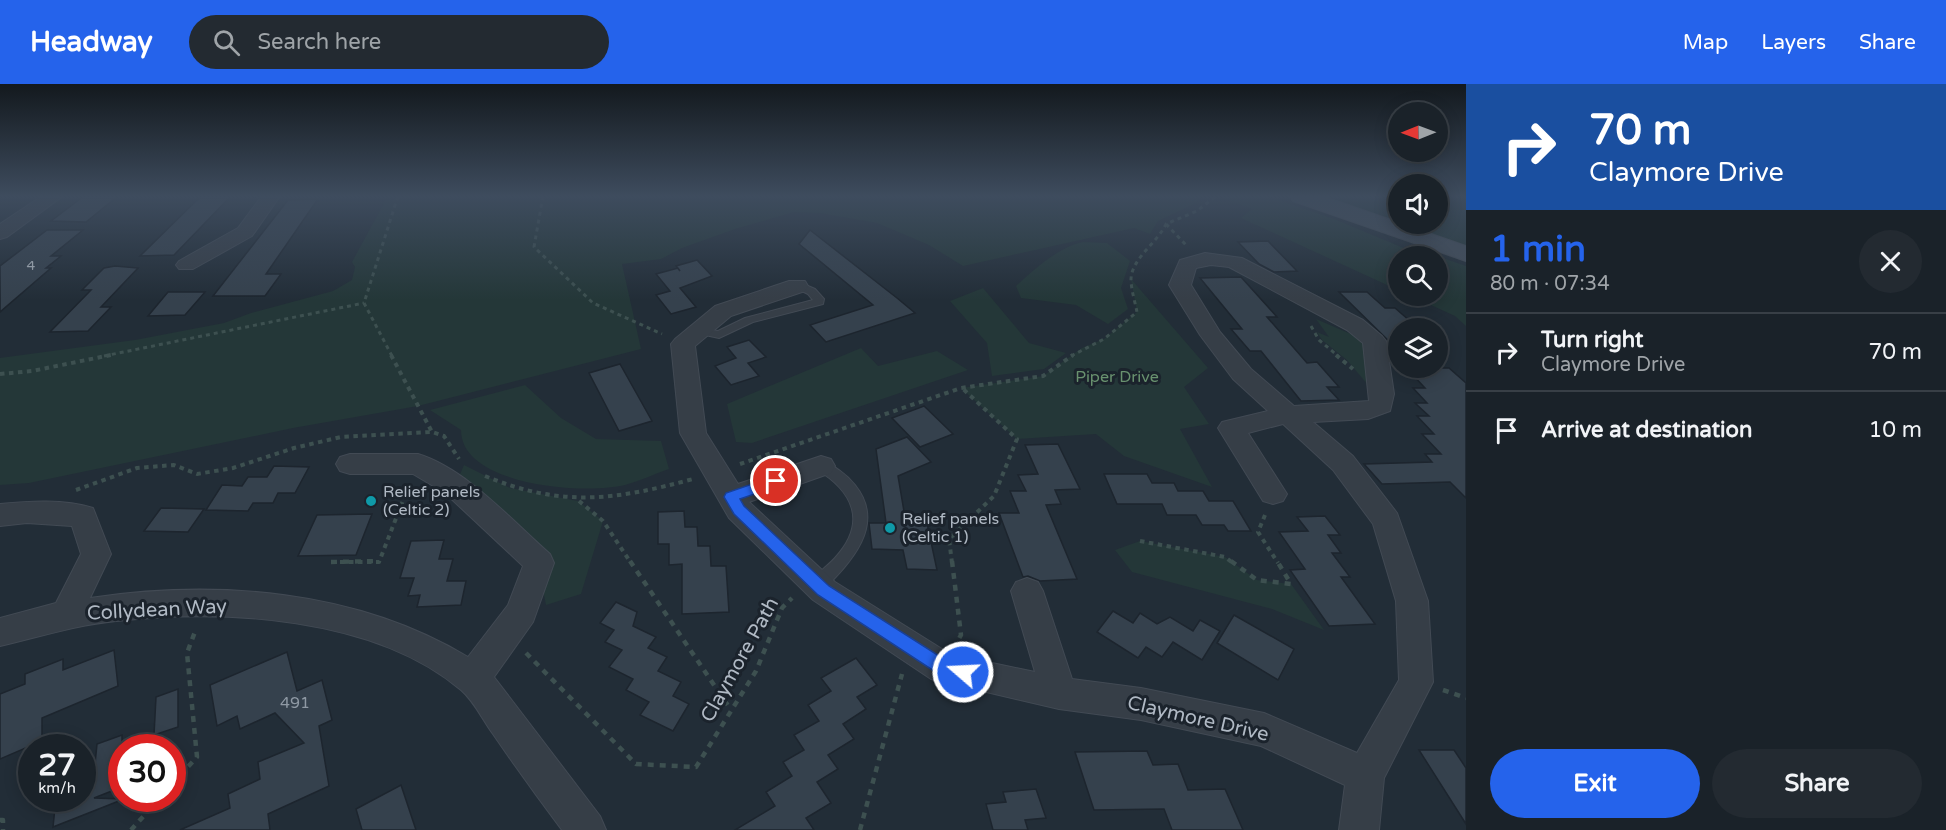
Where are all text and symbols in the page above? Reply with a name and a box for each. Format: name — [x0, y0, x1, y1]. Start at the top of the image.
search box — [189, 15, 609, 69]
text: Headway — [30, 25, 153, 59]
icon: search — [210, 26, 243, 59]
text: Search here — [258, 29, 381, 55]
text: Map — [1683, 30, 1728, 55]
text: Layers — [1761, 30, 1826, 55]
text: Share — [1859, 30, 1916, 55]
north arrow — [1388, 102, 1448, 162]
map controls — [1388, 102, 1448, 378]
text: 70 m — [1589, 105, 1691, 156]
icon: right — [1490, 108, 1568, 186]
text: Claymore Drive — [1589, 156, 1784, 189]
button: sound — [1388, 174, 1448, 234]
text: 1 min — [1490, 228, 1586, 271]
button: close — [1859, 230, 1922, 293]
button: search — [1388, 246, 1448, 306]
house number: 4 — [27, 257, 36, 274]
text: 80 m · 07:34 — [1490, 272, 1610, 296]
button: layers — [1388, 318, 1448, 378]
text: Turn right — [1541, 327, 1643, 353]
icon: right — [1490, 336, 1523, 369]
text: 70 m — [1868, 339, 1922, 365]
text: Claymore Drive — [1541, 353, 1685, 377]
park label: Piper Drive — [1075, 367, 1159, 387]
icon: arrive — [1490, 414, 1523, 447]
text: Arrive at destination — [1541, 417, 1752, 443]
text: 10 m — [1868, 417, 1922, 443]
pin — [750, 455, 801, 506]
icon: arrive — [759, 464, 792, 497]
place label: Relief panels (Celtic 2) — [383, 482, 480, 520]
marker: Relief panels (Celtic 2) — [364, 494, 378, 508]
place label: Relief panels (Celtic 1) — [902, 509, 999, 547]
marker: Relief panels (Celtic 1) — [883, 521, 897, 535]
street label: Claymore Path — [696, 593, 784, 727]
street label: Collydean Way — [86, 594, 228, 626]
position arrow — [931, 640, 995, 704]
street label: Claymore Drive — [1125, 691, 1271, 747]
house number: 491 — [280, 693, 310, 713]
speed limit sign: 30 — [108, 734, 186, 812]
text: 27 — [38, 747, 76, 784]
button: Exit — [1490, 749, 1700, 818]
button: Share — [1712, 749, 1922, 818]
text: km/h — [38, 779, 76, 797]

